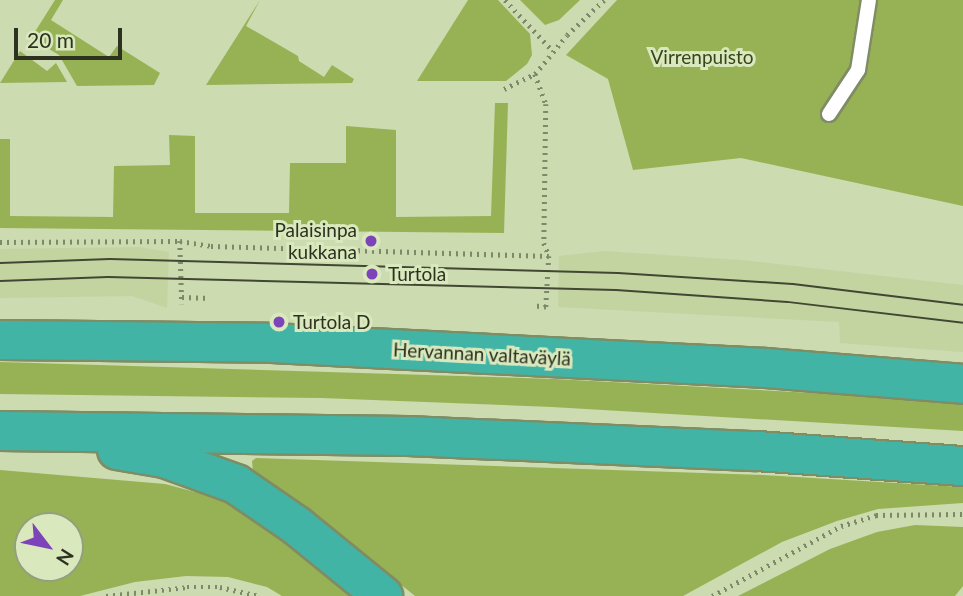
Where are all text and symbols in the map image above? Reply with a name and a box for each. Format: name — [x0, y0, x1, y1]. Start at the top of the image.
scale bar — [18, 14, 126, 58]
text: 20 m — [27, 27, 74, 52]
park label: Virrenpuisto — [650, 46, 754, 68]
place label: Palaisinpa kukkana — [274, 219, 357, 263]
marker: Palaisinpa kukkana — [363, 233, 379, 249]
place label: Turtola — [388, 263, 446, 285]
marker: Turtola — [362, 264, 382, 284]
place label: Turtola D — [293, 311, 371, 333]
marker: Turtola D — [271, 314, 287, 330]
street label: Hervannan valtaväylä — [392, 338, 572, 370]
north arrow — [14, 512, 84, 582]
text: N — [52, 545, 79, 570]

